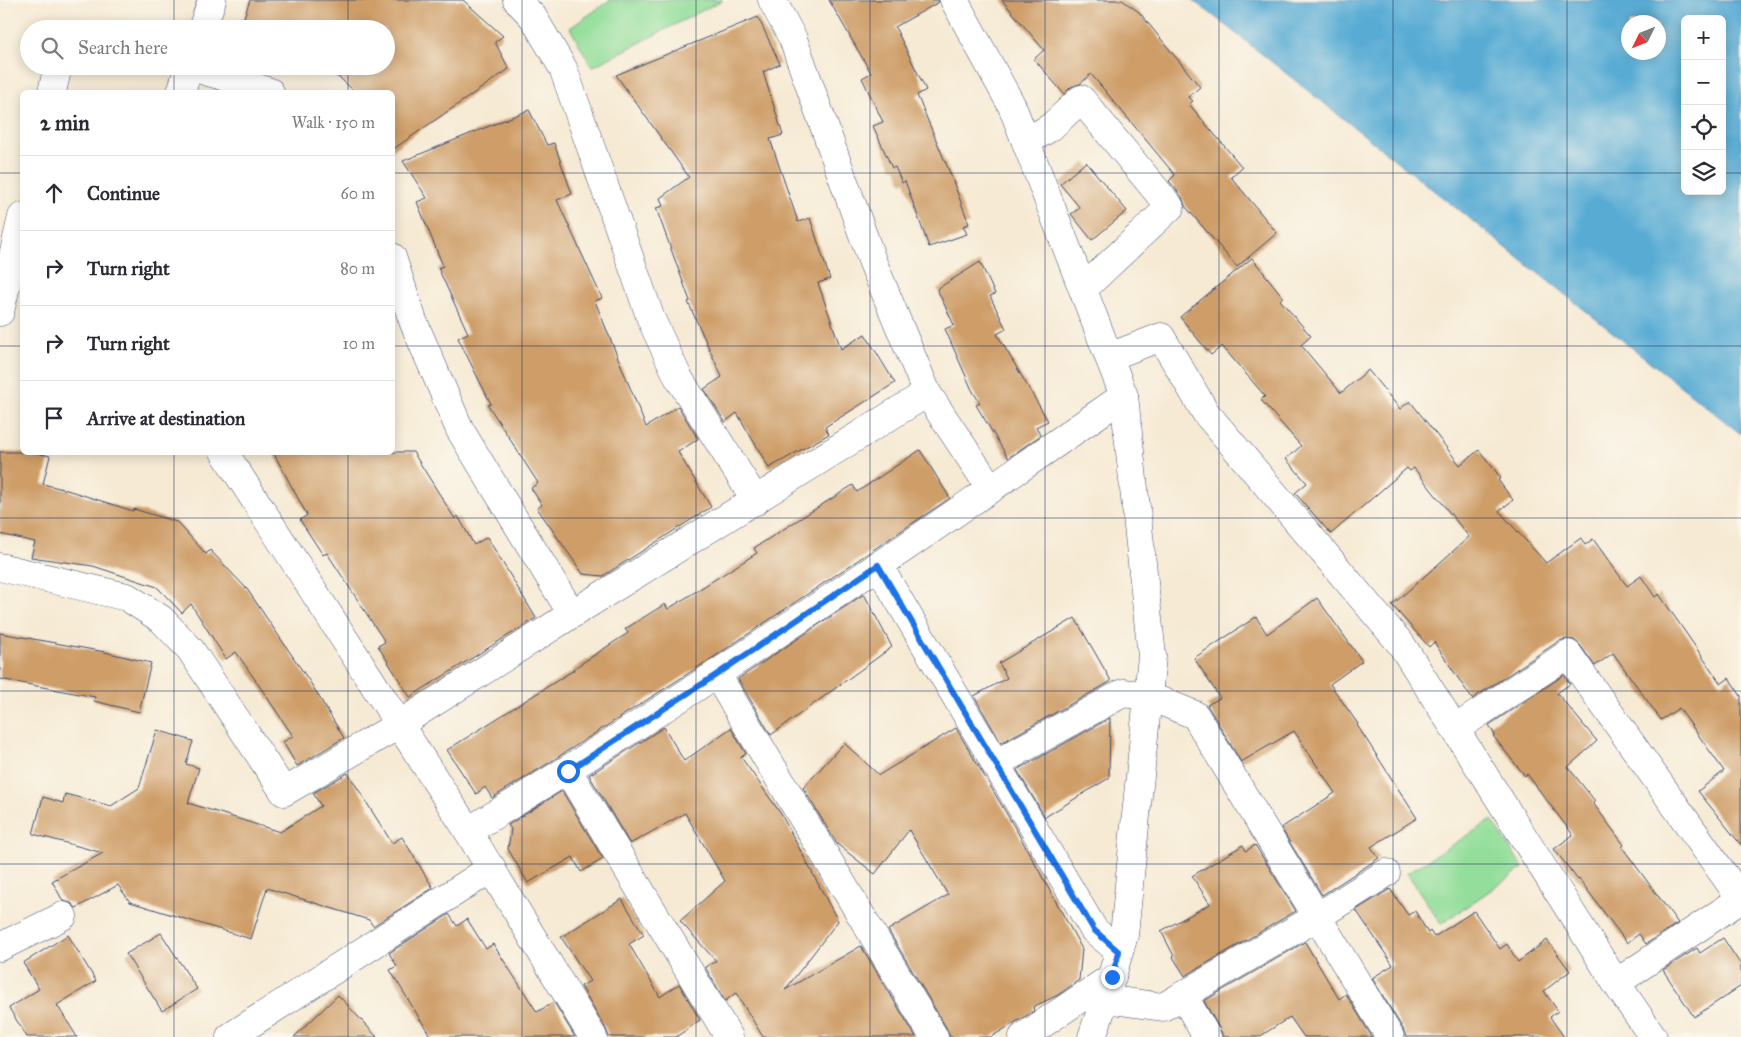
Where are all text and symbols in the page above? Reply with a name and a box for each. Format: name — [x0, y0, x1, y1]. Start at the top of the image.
north arrow — [1621, 15, 1666, 60]
map controls — [1681, 15, 1726, 195]
button: + — [1681, 15, 1726, 60]
search box — [20, 20, 395, 75]
icon: search — [38, 34, 66, 62]
text: Search here — [78, 36, 168, 59]
button: − — [1681, 60, 1726, 105]
button: locate — [1681, 105, 1726, 150]
text: 2 min — [40, 110, 90, 136]
text: Walk · 150 m — [292, 113, 375, 132]
button: layers — [1681, 150, 1726, 195]
icon: ahead — [40, 179, 68, 207]
text: Continue — [87, 182, 160, 205]
text: 60 m — [341, 184, 375, 203]
icon: right — [40, 254, 68, 282]
text: Turn right — [87, 257, 170, 280]
text: 80 m — [340, 259, 375, 278]
icon: right — [40, 329, 68, 357]
text: Turn right — [87, 332, 170, 355]
text: 10 m — [343, 334, 375, 353]
icon: arrive — [40, 404, 68, 432]
text: Arrive at destination — [87, 407, 245, 430]
route start — [557, 760, 580, 783]
route end — [1101, 966, 1124, 989]

